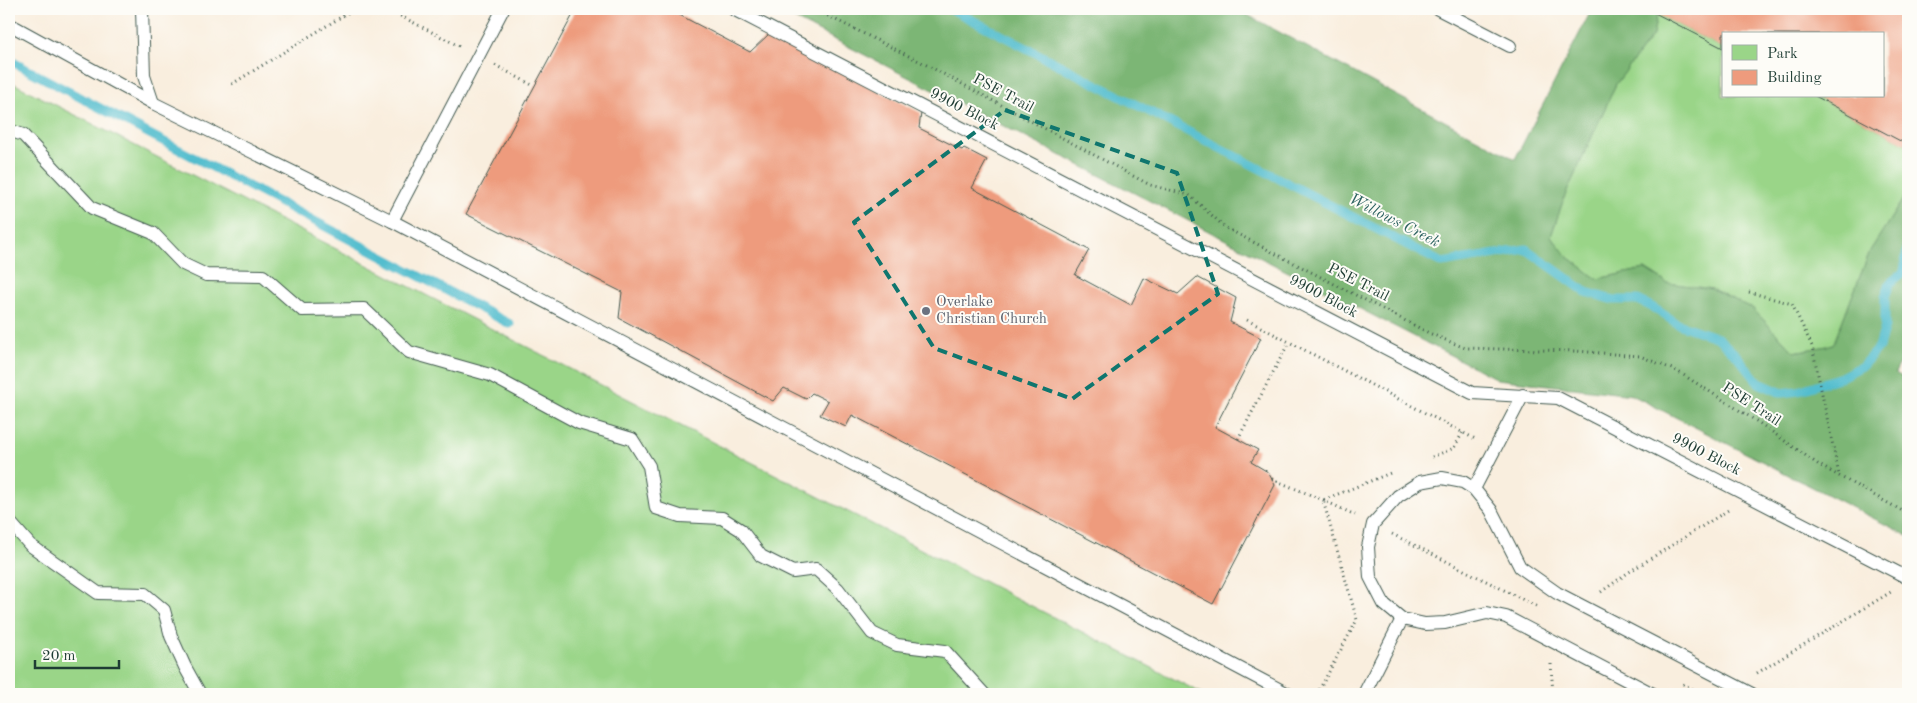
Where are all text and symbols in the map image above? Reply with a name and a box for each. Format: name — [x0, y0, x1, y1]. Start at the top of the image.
legend — [1722, 32, 1884, 98]
text: Park — [1767, 47, 1798, 62]
text: Building — [1767, 71, 1822, 86]
street label: PSE Trail — [970, 72, 1036, 116]
street label: 9900 Block — [927, 86, 1001, 134]
water label: Willows Creek — [1346, 191, 1442, 251]
street label: PSE Trail — [1325, 261, 1391, 305]
street label: 9900 Block — [1286, 273, 1360, 321]
place label: Overlake Christian Church — [936, 295, 1047, 327]
marker: Overlake Christian Church — [920, 305, 932, 317]
street label: PSE Trail — [1719, 381, 1783, 429]
street label: 9900 Block — [1669, 431, 1743, 479]
scale bar — [35, 638, 119, 670]
text: 20 m — [42, 649, 76, 664]

